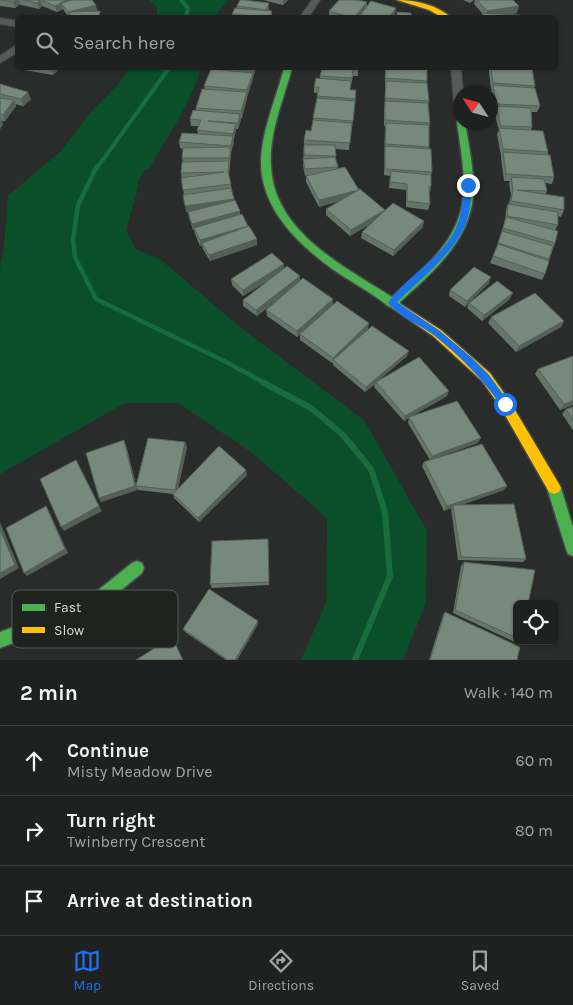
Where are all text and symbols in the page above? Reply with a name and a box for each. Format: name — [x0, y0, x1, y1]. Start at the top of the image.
search box — [15, 15, 558, 70]
icon: search — [33, 29, 61, 57]
text: Search here — [73, 32, 175, 54]
north arrow — [453, 85, 498, 130]
route end — [457, 174, 480, 197]
route start — [494, 393, 517, 416]
legend — [12, 590, 178, 648]
text: Fast — [54, 599, 81, 616]
map controls — [513, 600, 558, 645]
button: locate — [513, 600, 558, 645]
text: Slow — [54, 622, 84, 639]
text: 2 min — [20, 681, 78, 705]
text: Walk · 140 m — [464, 683, 553, 702]
text: Continue — [67, 740, 149, 762]
icon: ahead — [20, 747, 48, 775]
text: 60 m — [516, 751, 553, 770]
text: Misty Meadow Drive — [67, 762, 213, 781]
text: Turn right — [67, 810, 156, 832]
icon: right — [20, 817, 48, 845]
text: 80 m — [515, 821, 553, 840]
text: Twinberry Crescent — [67, 832, 206, 851]
icon: arrive — [20, 887, 48, 915]
text: Arrive at destination — [67, 890, 253, 912]
tab: Map — [73, 947, 101, 994]
tab: Directions — [248, 947, 314, 994]
tab: Saved — [461, 947, 500, 994]

